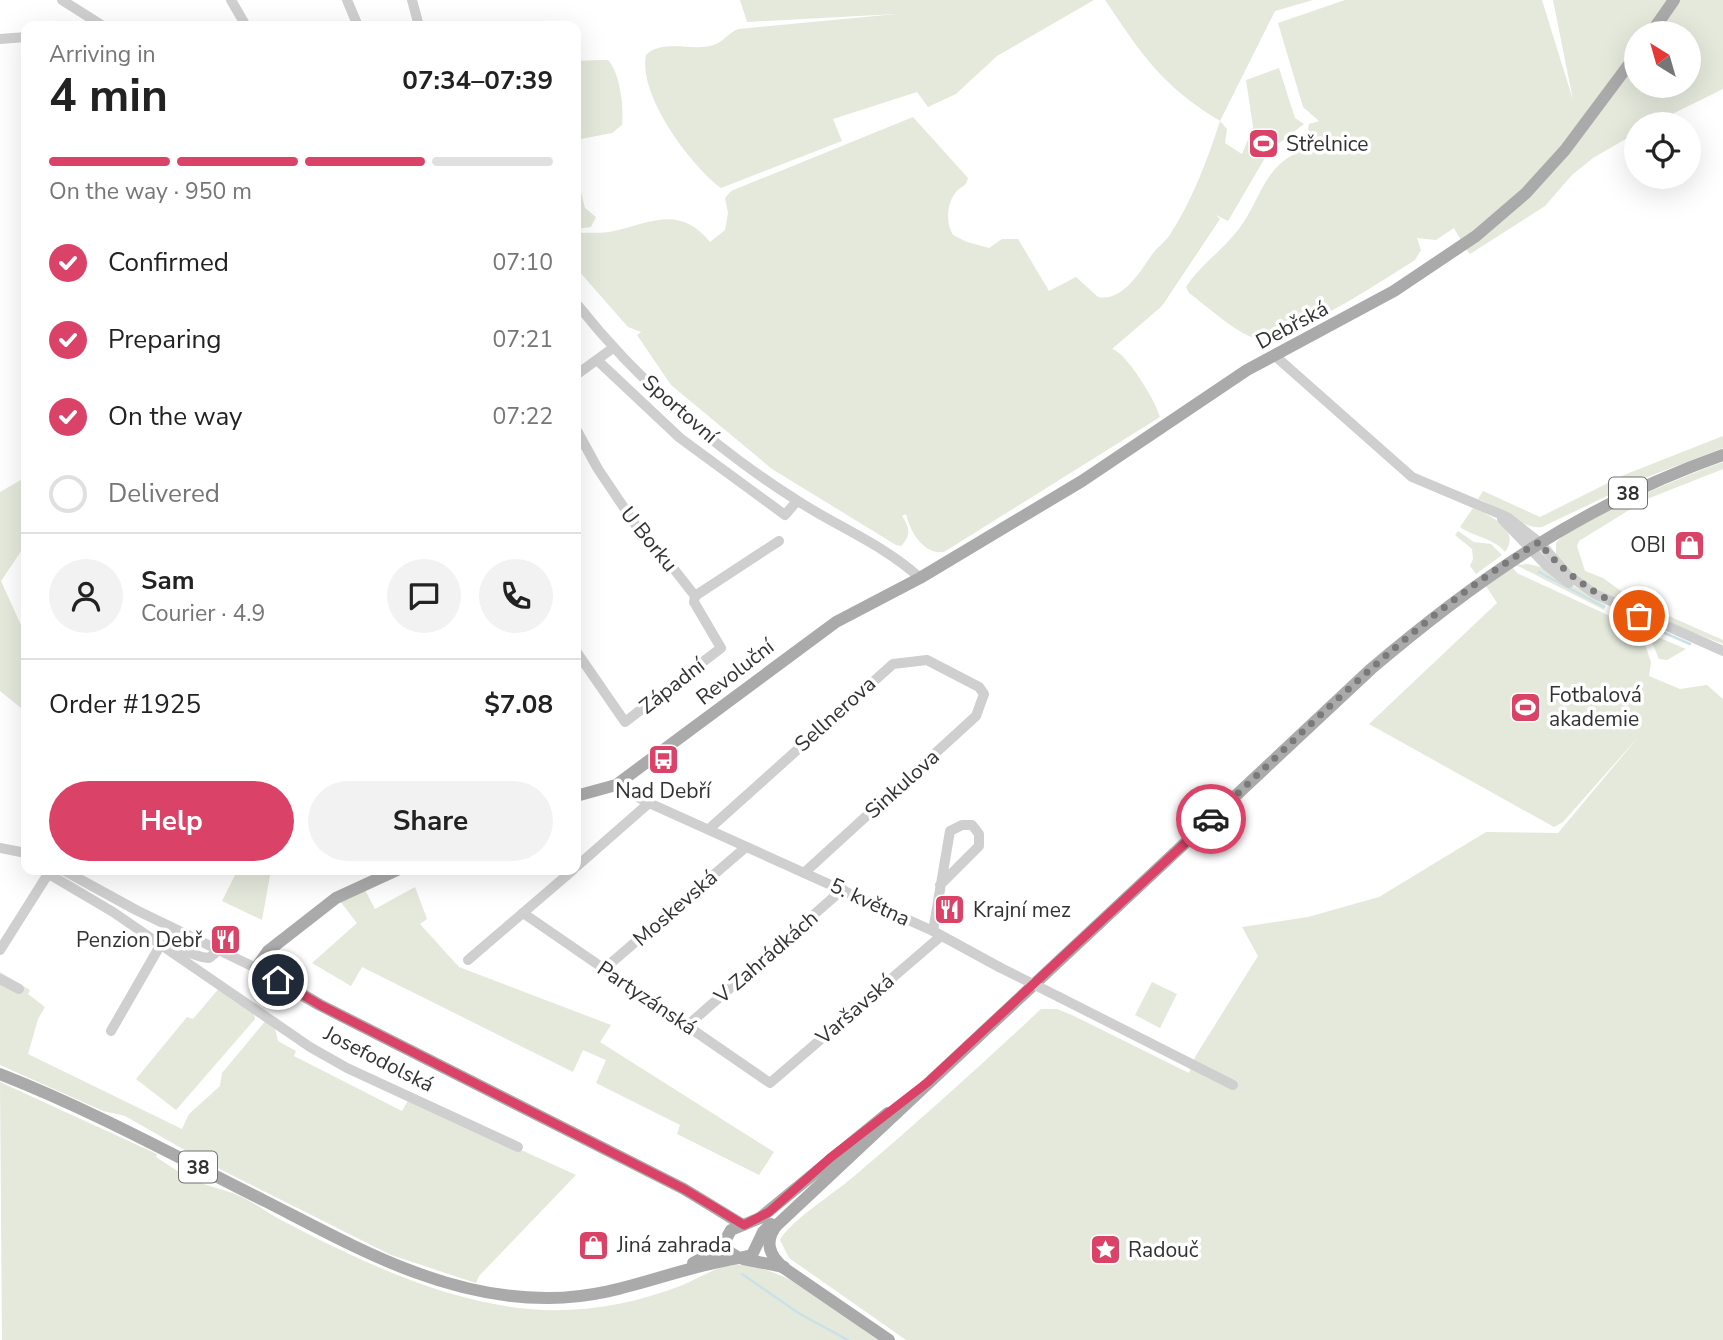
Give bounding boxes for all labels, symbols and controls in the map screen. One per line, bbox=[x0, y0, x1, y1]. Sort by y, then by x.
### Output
north arrow bbox=[1624, 21, 1701, 98]
map controls bbox=[1624, 21, 1701, 189]
text: Arriving in bbox=[49, 39, 156, 70]
text: 07:34–07:39 bbox=[402, 63, 553, 98]
text: 4 min bbox=[49, 64, 168, 127]
button: locate bbox=[1624, 112, 1701, 189]
sports icon: Střelnice bbox=[1246, 127, 1280, 161]
place label: Střelnice bbox=[1286, 130, 1368, 158]
text: On the way · 950 m bbox=[49, 176, 252, 207]
icon: check bbox=[49, 244, 87, 282]
text: Confirmed bbox=[108, 245, 229, 280]
text: 07:10 bbox=[493, 247, 553, 278]
street label: Debřská bbox=[1251, 294, 1333, 356]
icon: check bbox=[49, 321, 87, 359]
text: Preparing bbox=[108, 322, 221, 357]
text: 07:21 bbox=[493, 324, 553, 355]
street label: Sportovní bbox=[636, 368, 724, 450]
icon: check bbox=[49, 398, 87, 436]
text: On the way bbox=[108, 399, 242, 434]
text: 07:22 bbox=[493, 401, 553, 432]
text: Delivered bbox=[108, 476, 220, 511]
road number: 38 bbox=[1609, 478, 1647, 508]
street label: U Borku bbox=[614, 501, 684, 577]
shop icon: OBI bbox=[1672, 528, 1706, 562]
place label: OBI bbox=[1630, 531, 1666, 559]
button: person bbox=[49, 559, 123, 633]
button: chat bbox=[387, 559, 461, 633]
button: phone bbox=[479, 559, 553, 633]
text: Sam bbox=[141, 563, 194, 598]
pin bbox=[1609, 586, 1669, 646]
icon: bag bbox=[1620, 597, 1658, 635]
text: Courier · 4.9 bbox=[141, 598, 265, 629]
street label: Revoluční bbox=[690, 632, 781, 711]
street label: Západní bbox=[634, 651, 711, 720]
street label: Sellnerova bbox=[788, 670, 882, 758]
place label: Fotbalová akademie bbox=[1549, 681, 1642, 733]
text: Order #1925 bbox=[49, 687, 201, 722]
text: $7.08 bbox=[484, 687, 553, 722]
sports icon: Fotbalová akademie bbox=[1509, 690, 1543, 724]
bus stop icon: Nad Debří bbox=[646, 742, 680, 776]
street label: Sinkulova bbox=[859, 743, 945, 825]
place label: Nad Debří bbox=[615, 777, 712, 805]
button: Help bbox=[49, 781, 294, 861]
button: Share bbox=[308, 781, 553, 861]
courier bbox=[1176, 784, 1246, 854]
icon: car bbox=[1192, 800, 1230, 838]
street label: Moskevská bbox=[627, 864, 723, 952]
street label: 5. května bbox=[825, 871, 915, 933]
restaurant icon: Krajní mez bbox=[933, 893, 967, 927]
place label: Krajní mez bbox=[973, 896, 1071, 924]
street label: V Zahrádkách bbox=[707, 904, 824, 1011]
restaurant icon: Penzion Debř bbox=[208, 923, 242, 957]
place label: Penzion Debř bbox=[76, 926, 202, 954]
pin bbox=[248, 950, 308, 1010]
street label: Partyzánská bbox=[592, 954, 702, 1042]
icon: home bbox=[259, 961, 297, 999]
street label: Varšavská bbox=[809, 967, 900, 1051]
street label: Josefodolská bbox=[318, 1019, 439, 1099]
road number: 38 bbox=[179, 1152, 217, 1182]
shop icon: Jiná zahrada bbox=[577, 1228, 611, 1262]
place label: Jiná zahrada bbox=[616, 1231, 732, 1259]
place icon: Radouč bbox=[1088, 1233, 1122, 1267]
place label: Radouč bbox=[1128, 1236, 1199, 1264]

